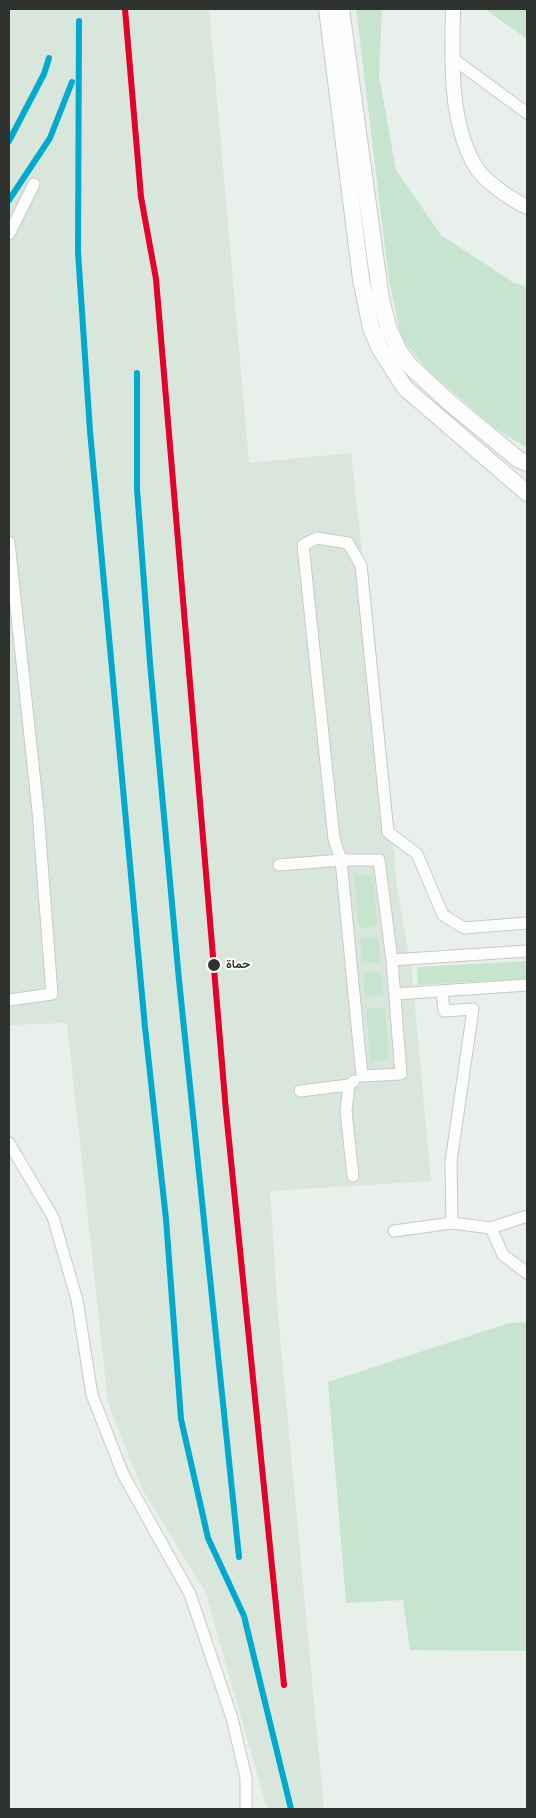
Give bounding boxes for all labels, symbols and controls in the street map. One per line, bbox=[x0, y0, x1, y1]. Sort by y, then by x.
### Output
marker: حماة bbox=[206, 957, 222, 973]
place label: حماة bbox=[226, 958, 250, 972]

